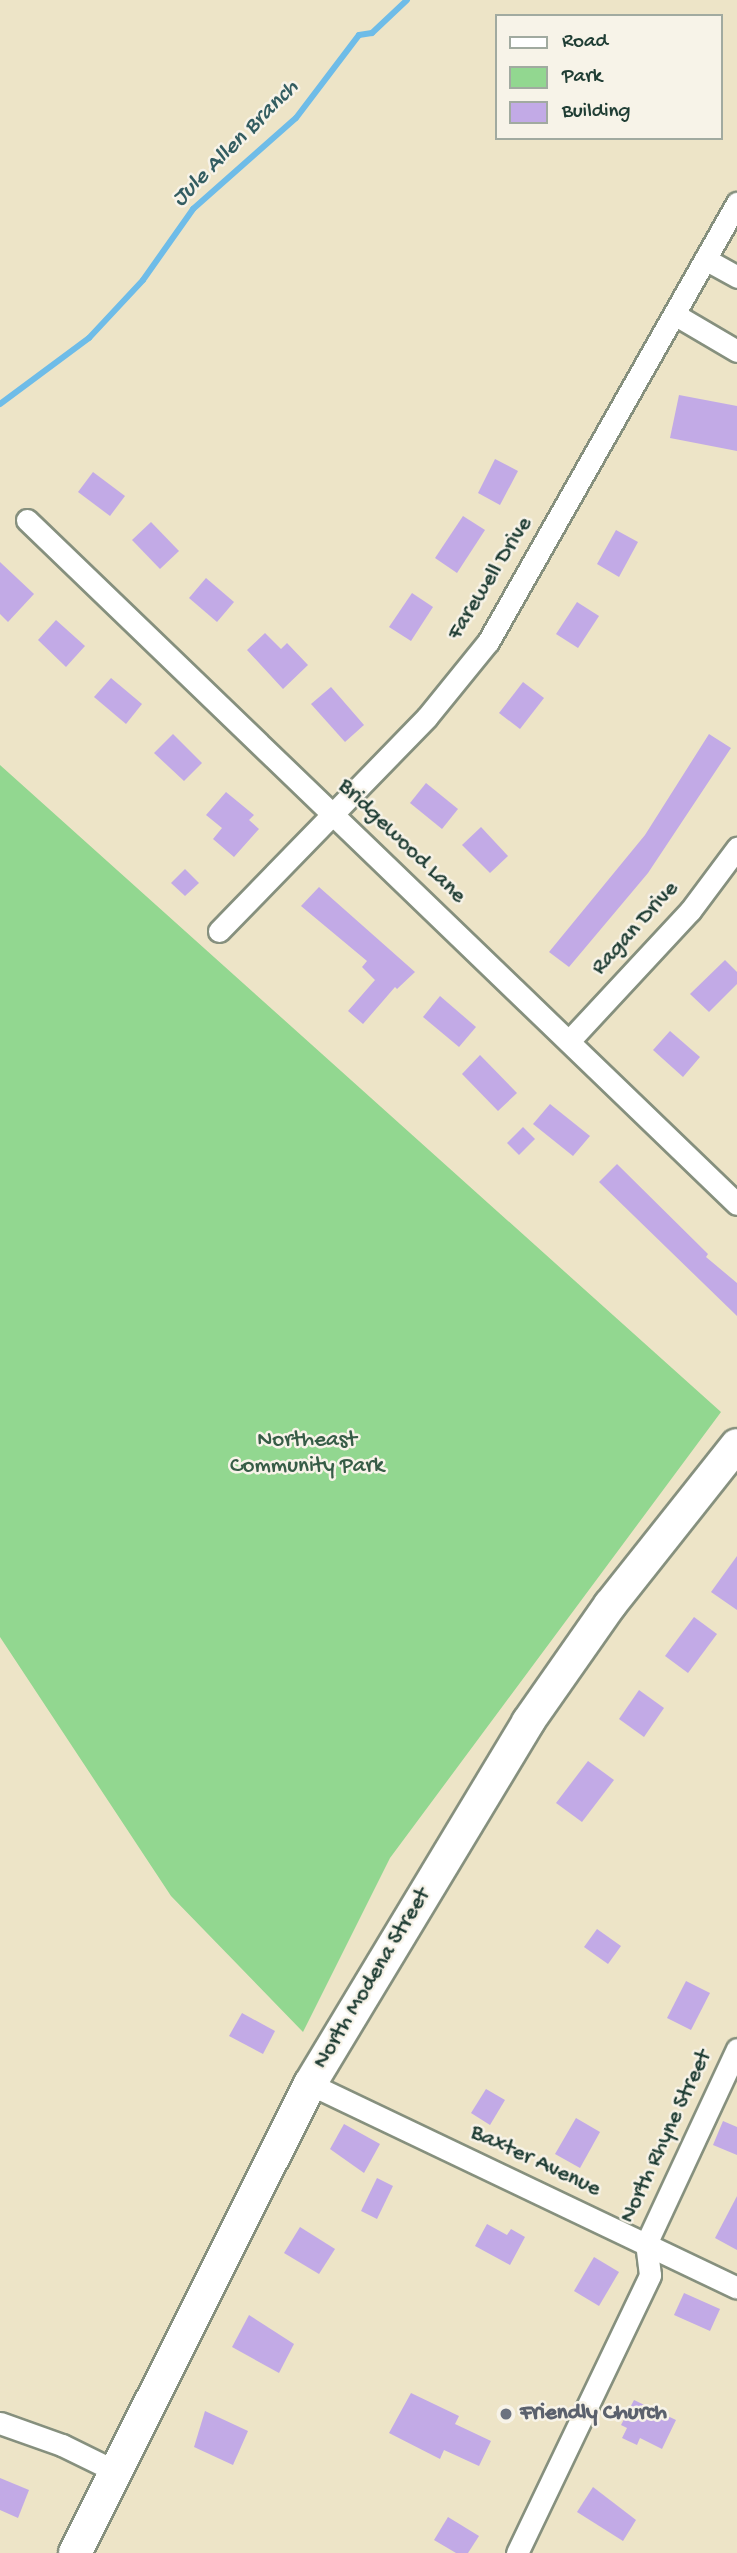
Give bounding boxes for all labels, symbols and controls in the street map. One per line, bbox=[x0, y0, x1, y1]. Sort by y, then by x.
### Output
legend bbox=[496, 14, 723, 140]
text: Road bbox=[562, 30, 608, 55]
text: Park bbox=[562, 65, 602, 90]
water label: Jule Allen Branch bbox=[166, 74, 306, 214]
text: Building bbox=[562, 100, 631, 125]
street label: Farewell Drive bbox=[442, 512, 540, 646]
street label: Bridgewood Lane bbox=[331, 774, 471, 910]
street label: Ragan Drive bbox=[587, 876, 685, 982]
park label: Northeast Community Park bbox=[230, 1427, 384, 1481]
street label: North Modena Street bbox=[308, 1884, 438, 2074]
street label: North Rhyne Street bbox=[615, 2046, 719, 2228]
street label: Baxter Avenue bbox=[465, 2120, 605, 2204]
place label: Friendly Church bbox=[520, 2400, 667, 2428]
marker: Friendly Church bbox=[498, 2406, 514, 2422]

